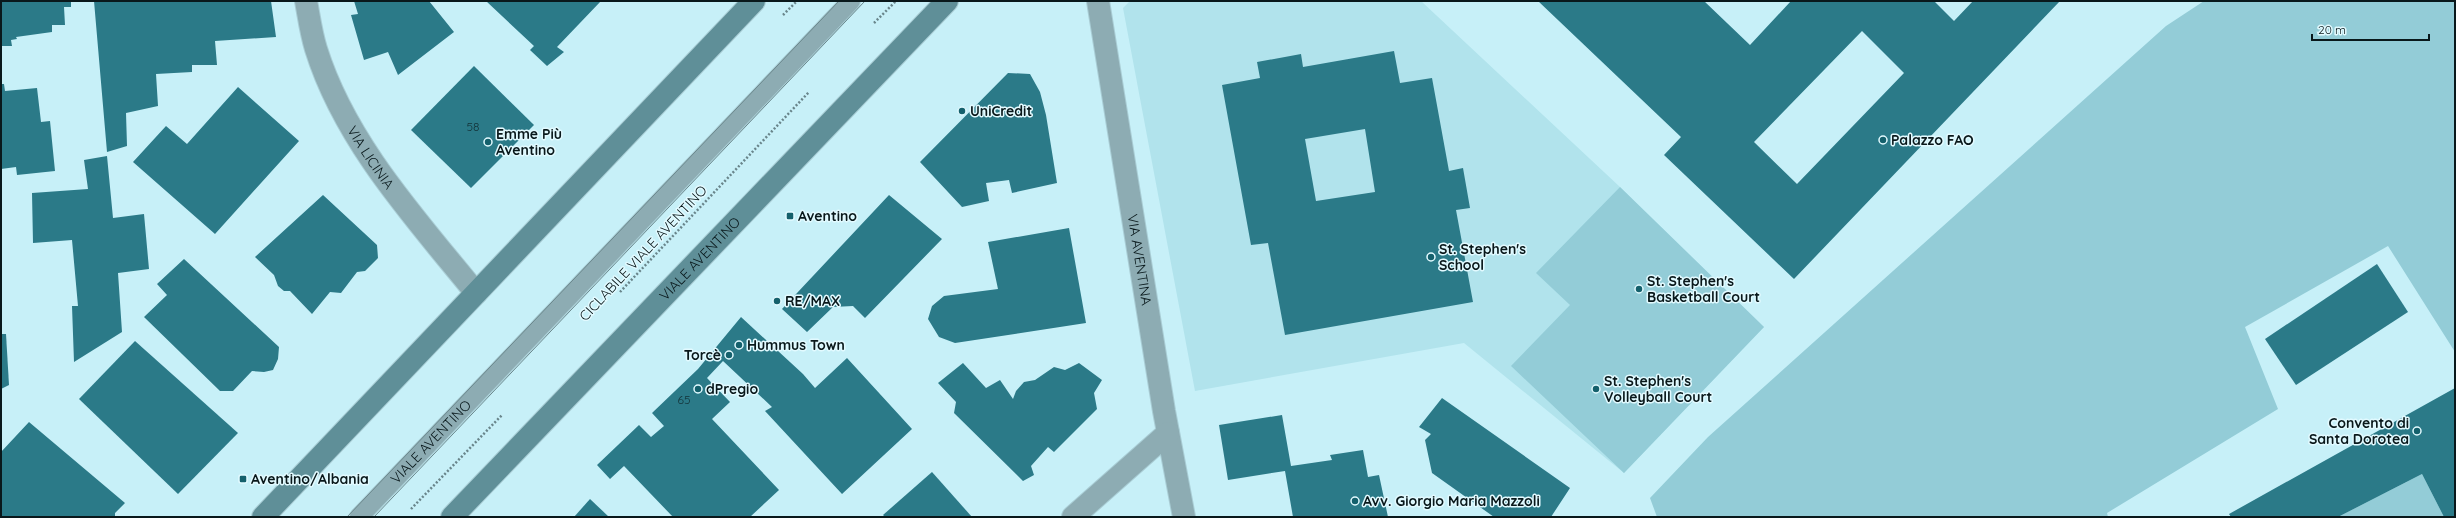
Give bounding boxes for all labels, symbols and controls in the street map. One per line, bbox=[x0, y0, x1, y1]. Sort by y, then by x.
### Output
scale bar bbox=[2312, 16, 2429, 42]
text: 20 m bbox=[2318, 22, 2346, 37]
place label: UniCredit bbox=[970, 102, 1032, 120]
marker: UniCredit bbox=[957, 106, 967, 116]
house number: 58 bbox=[466, 119, 480, 134]
street label: VIA LICINIA bbox=[343, 123, 398, 193]
place label: Emme Più Aventino bbox=[496, 125, 562, 159]
place label: Palazzo FAO bbox=[1891, 131, 1974, 149]
marker: Palazzo FAO bbox=[1878, 135, 1888, 145]
marker: Emme Più Aventino bbox=[483, 137, 493, 147]
street label: CICLABILE VIALE AVENTINO bbox=[576, 182, 710, 324]
place label: Aventino bbox=[798, 207, 857, 225]
marker: Aventino bbox=[785, 211, 795, 221]
street label: VIA AVENTINA bbox=[1123, 213, 1156, 307]
street label: VIALE AVENTINO bbox=[656, 214, 744, 304]
place label: St. Stephen's School bbox=[1439, 240, 1526, 274]
marker: St. Stephen's School bbox=[1426, 252, 1436, 262]
place label: St. Stephen's Basketball Court bbox=[1647, 272, 1760, 306]
marker: St. Stephen's Basketball Court bbox=[1634, 284, 1644, 294]
place label: RE/MAX bbox=[785, 292, 840, 310]
marker: RE/MAX bbox=[772, 296, 782, 306]
place label: Hummus Town bbox=[747, 336, 845, 354]
marker: Hummus Town bbox=[734, 340, 744, 350]
place label: Torcè bbox=[684, 346, 721, 364]
marker: Torcè bbox=[724, 350, 734, 360]
place label: St. Stephen's Volleyball Court bbox=[1604, 372, 1713, 406]
place label: dPregio bbox=[706, 380, 758, 398]
marker: dPregio bbox=[693, 384, 703, 394]
marker: St. Stephen's Volleyball Court bbox=[1591, 384, 1601, 394]
house number: 65 bbox=[678, 392, 691, 407]
street label: VIALE AVENTINO bbox=[387, 396, 475, 487]
place label: Convento di Santa Dorotea bbox=[2309, 414, 2409, 448]
marker: Convento di Santa Dorotea bbox=[2412, 426, 2422, 436]
place label: Aventino/Albania bbox=[251, 470, 369, 488]
marker: Aventino/Albania bbox=[238, 474, 248, 484]
place label: Avv. Giorgio Maria Mazzoli bbox=[1363, 492, 1540, 510]
marker: Avv. Giorgio Maria Mazzoli bbox=[1350, 496, 1360, 506]

